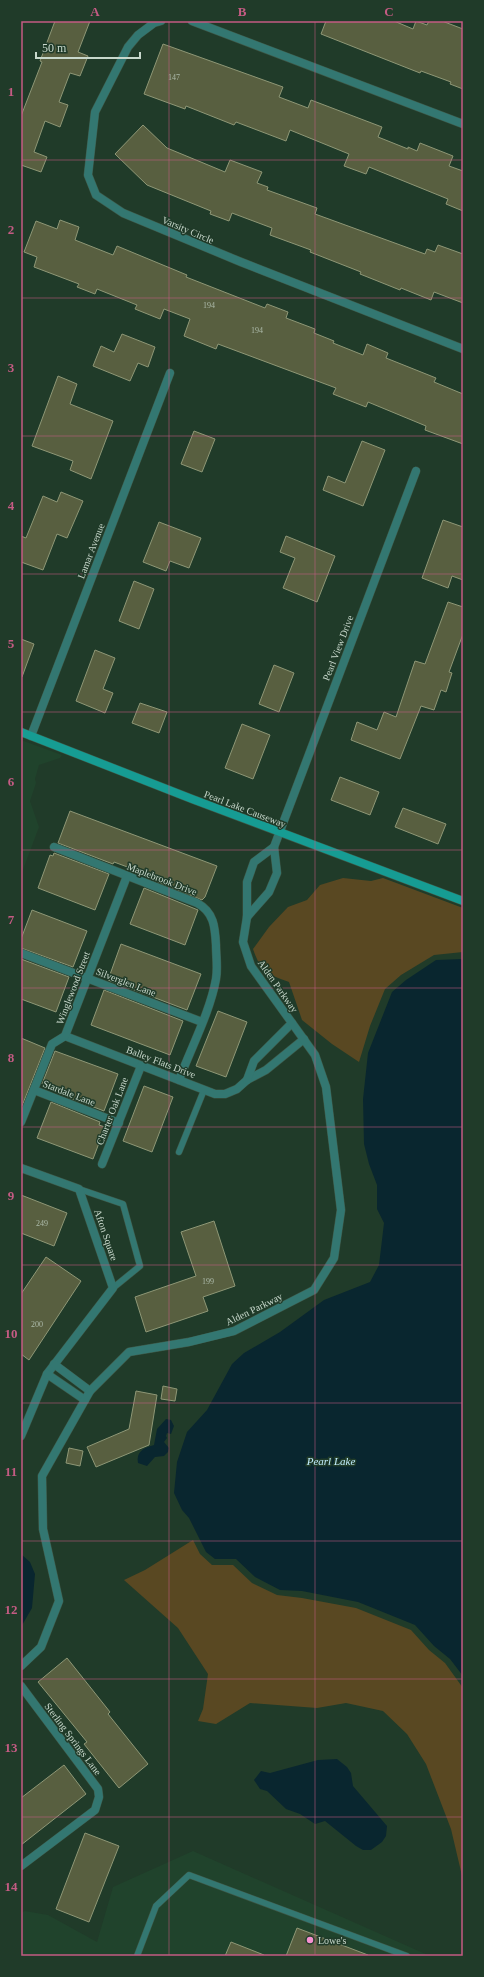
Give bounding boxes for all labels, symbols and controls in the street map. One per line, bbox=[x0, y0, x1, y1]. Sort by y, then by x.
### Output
text: A bbox=[90, 4, 100, 19]
text: B bbox=[238, 4, 247, 19]
text: C bbox=[384, 4, 394, 19]
scale bar bbox=[36, 34, 140, 60]
text: 50 m bbox=[42, 41, 67, 55]
house number: 147 bbox=[168, 73, 180, 82]
text: 1 bbox=[8, 84, 14, 99]
street label: Varsity Circle bbox=[160, 214, 216, 246]
text: 2 bbox=[8, 222, 14, 237]
house number: 194 bbox=[203, 301, 215, 310]
house number: 194 bbox=[251, 326, 263, 335]
text: 3 bbox=[8, 360, 15, 375]
text: 4 bbox=[8, 498, 15, 513]
street label: Lamar Avenue bbox=[75, 521, 107, 580]
street label: Pearl View Drive bbox=[320, 613, 356, 682]
text: 5 bbox=[8, 636, 15, 651]
text: 6 bbox=[8, 774, 15, 789]
street label: Pearl Lake Causeway bbox=[203, 788, 287, 830]
street label: Maplebrook Drive bbox=[125, 861, 199, 898]
text: 7 bbox=[8, 912, 15, 927]
street label: Winglewood Street bbox=[54, 950, 92, 1026]
street label: Alden Parkway bbox=[256, 957, 300, 1015]
street label: Silverglen Lane bbox=[94, 966, 158, 999]
street label: Balley Flats Drive bbox=[125, 1044, 198, 1080]
text: 8 bbox=[8, 1050, 15, 1065]
street label: Charter Oak Lane bbox=[94, 1075, 130, 1146]
street label: Stardale Lane bbox=[41, 1078, 97, 1108]
text: 9 bbox=[8, 1188, 15, 1203]
street label: Afton Square bbox=[92, 1208, 120, 1263]
house number: 249 bbox=[36, 1219, 48, 1228]
house number: 199 bbox=[202, 1277, 214, 1286]
street label: Alden Parkway bbox=[224, 1290, 284, 1328]
house number: 200 bbox=[31, 1320, 43, 1329]
text: 10 bbox=[5, 1326, 18, 1341]
water label: Pearl Lake bbox=[306, 1455, 355, 1467]
text: 11 bbox=[5, 1464, 17, 1479]
text: 12 bbox=[5, 1602, 18, 1617]
street label: Sterling Springs Lane bbox=[42, 1701, 104, 1778]
text: 13 bbox=[5, 1740, 18, 1755]
text: 14 bbox=[5, 1879, 18, 1894]
marker: Lowe's bbox=[305, 1935, 315, 1945]
place label: Lowe's bbox=[318, 1935, 347, 1946]

